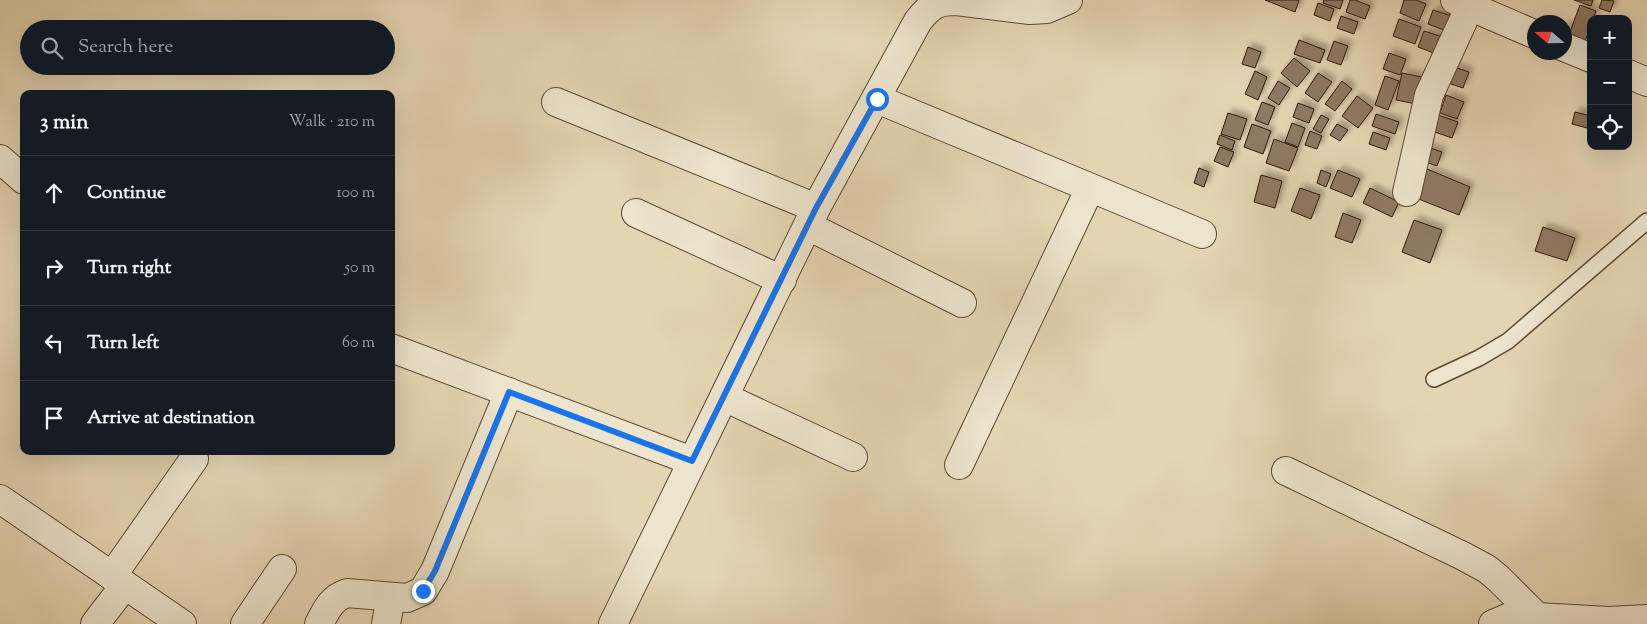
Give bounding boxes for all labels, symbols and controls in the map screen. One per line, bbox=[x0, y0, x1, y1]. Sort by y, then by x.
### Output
north arrow bbox=[1527, 15, 1572, 60]
map controls bbox=[1587, 15, 1632, 150]
button: + bbox=[1587, 15, 1632, 60]
search box bbox=[20, 20, 395, 75]
icon: search bbox=[38, 34, 66, 62]
text: Search here bbox=[78, 34, 173, 61]
button: − bbox=[1587, 60, 1632, 105]
route start bbox=[866, 88, 889, 111]
button: locate bbox=[1587, 105, 1632, 150]
text: 3 min bbox=[40, 108, 89, 138]
text: Walk · 210 m bbox=[289, 111, 375, 134]
icon: ahead bbox=[40, 179, 68, 207]
text: Continue bbox=[87, 180, 166, 207]
text: 100 m bbox=[336, 182, 375, 205]
icon: right bbox=[40, 254, 68, 282]
text: Turn right bbox=[87, 255, 171, 282]
text: 50 m bbox=[344, 257, 375, 280]
icon: left bbox=[40, 329, 68, 357]
text: Turn left bbox=[87, 330, 159, 357]
text: 60 m bbox=[342, 332, 375, 355]
icon: arrive bbox=[40, 404, 68, 432]
text: Arrive at destination bbox=[87, 405, 255, 432]
route end bbox=[412, 580, 435, 603]

